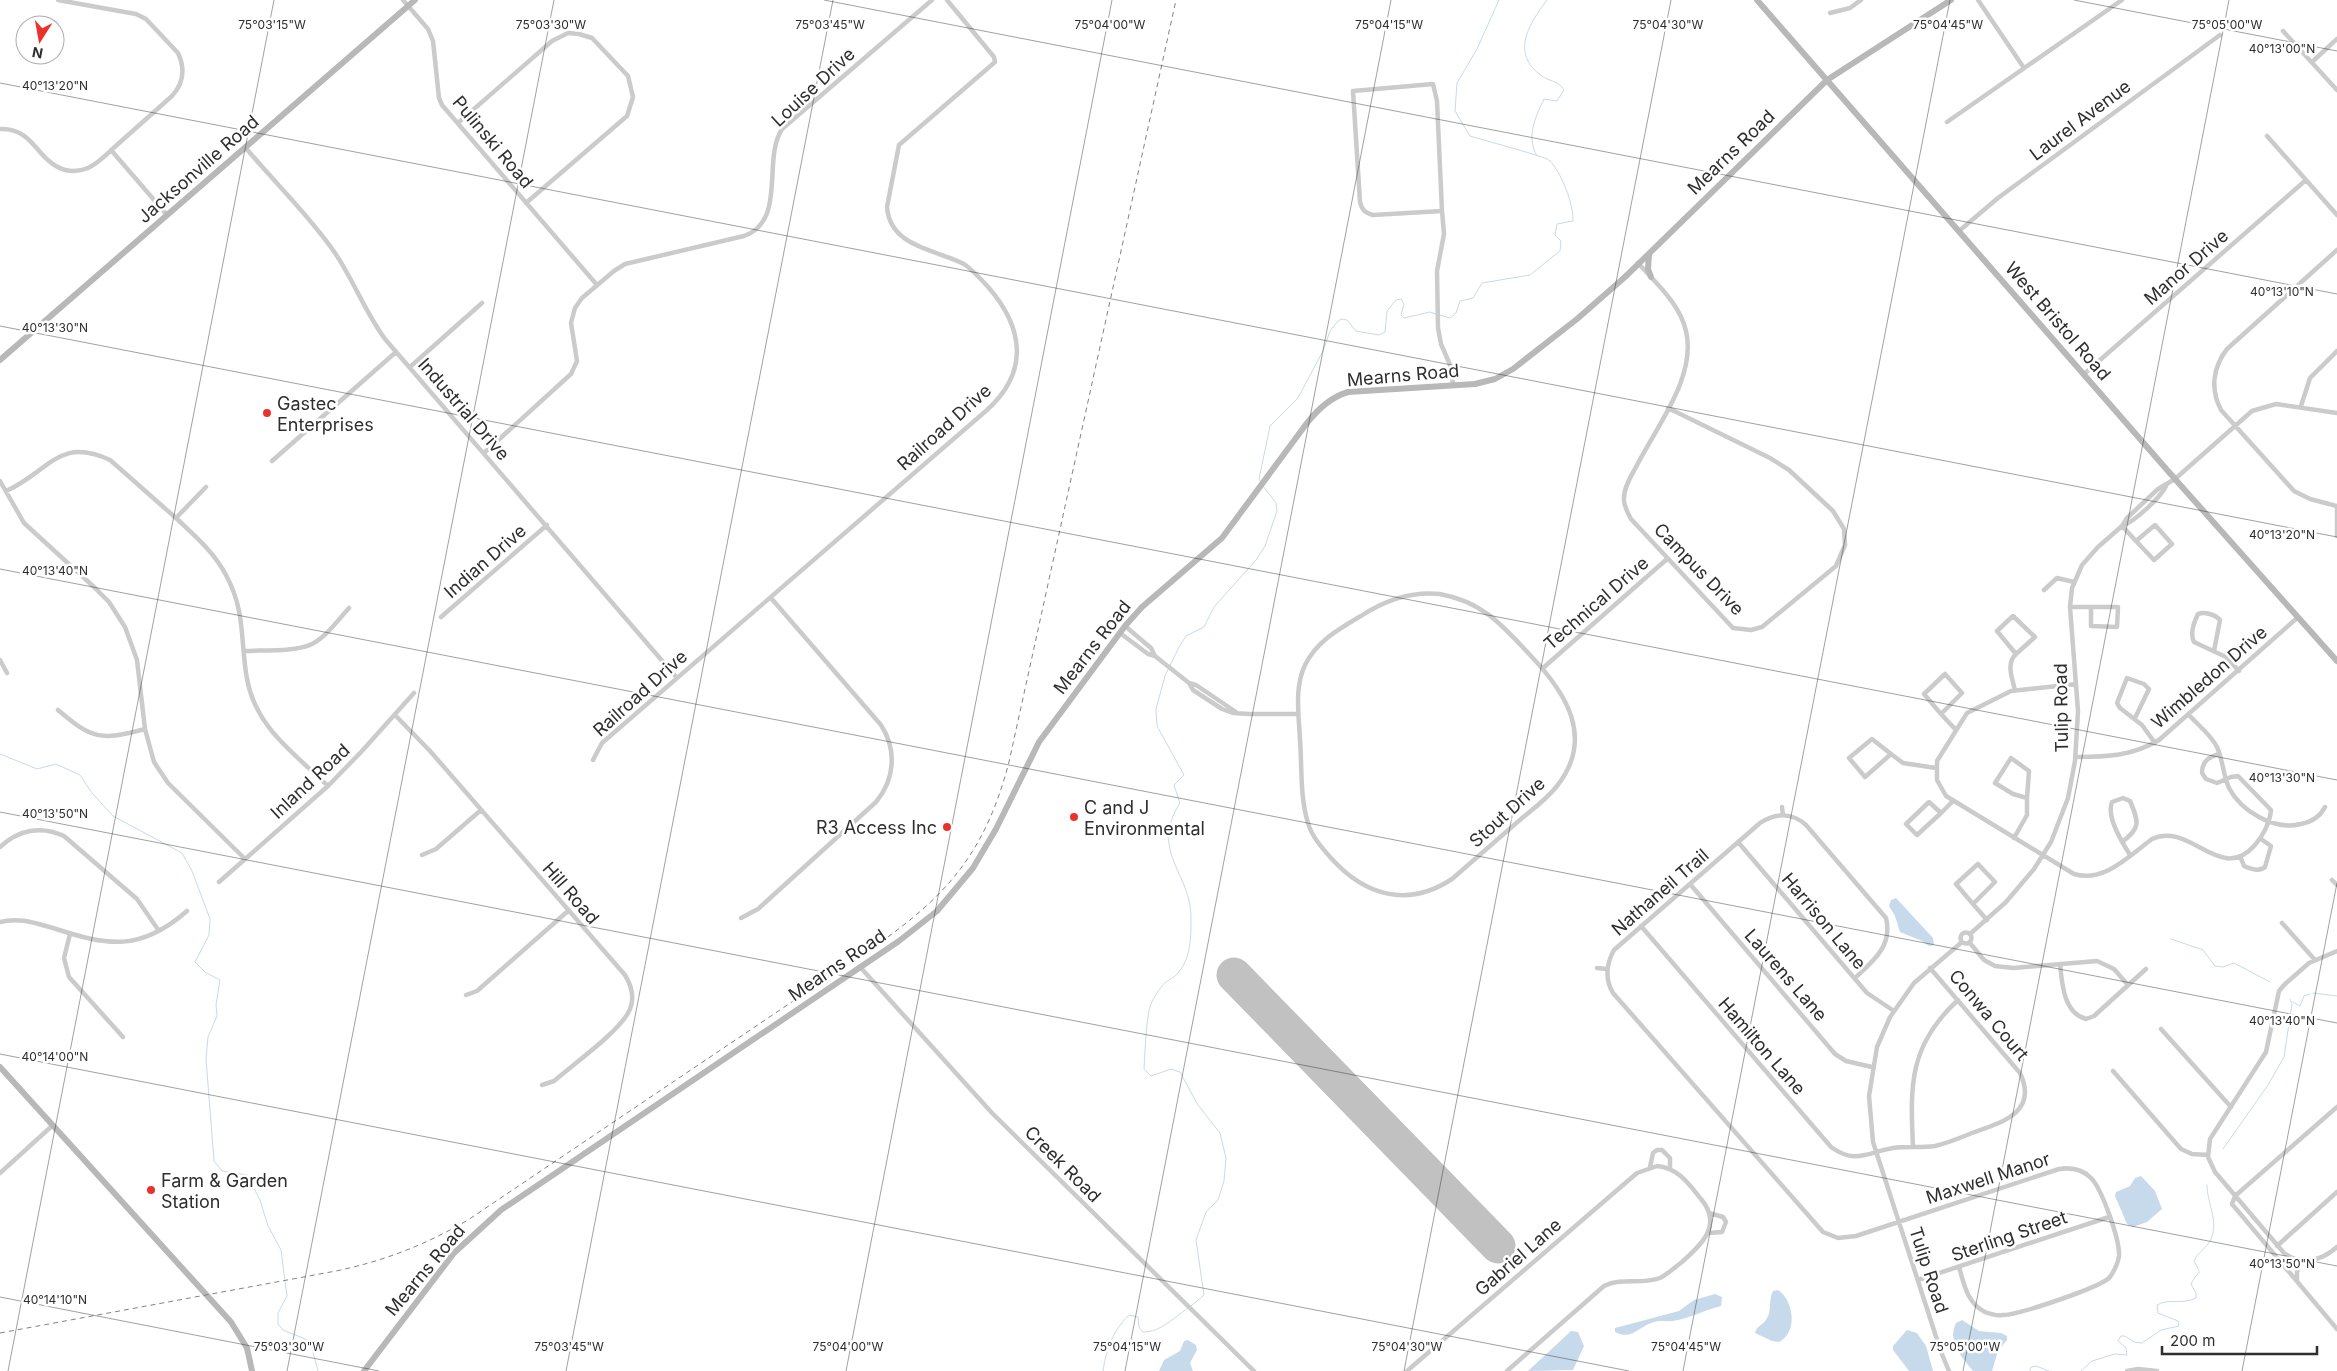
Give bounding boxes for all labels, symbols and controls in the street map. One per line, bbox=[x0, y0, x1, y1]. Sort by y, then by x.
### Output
north arrow bbox=[15, 15, 65, 65]
text: 75°03'15"W bbox=[238, 17, 306, 32]
text: 75°03'30"W bbox=[516, 17, 586, 32]
text: 75°03'45"W bbox=[795, 17, 865, 32]
text: 75°04'00"W bbox=[1075, 17, 1146, 32]
text: 75°04'15"W bbox=[1355, 17, 1423, 32]
text: 75°04'30"W bbox=[1633, 17, 1704, 32]
text: 75°04'45"W bbox=[1913, 17, 1983, 32]
text: 75°05'00"W bbox=[2192, 17, 2262, 32]
text: 40°13'00"N bbox=[2249, 41, 2315, 56]
street label: Louise Drive bbox=[767, 43, 859, 131]
text: N bbox=[31, 44, 44, 63]
street label: Laurel Avenue bbox=[2026, 75, 2134, 165]
text: 40°13'20"N bbox=[22, 78, 88, 93]
street label: Pulinski Road bbox=[448, 92, 538, 192]
street label: Mearns Road bbox=[1683, 105, 1779, 199]
street label: Jacksonville Road bbox=[133, 111, 263, 227]
street label: Manor Drive bbox=[2140, 225, 2232, 309]
street label: West Bristol Road bbox=[2001, 258, 2115, 384]
text: 40°13'10"N bbox=[2250, 284, 2314, 299]
text: 40°13'30"N bbox=[22, 320, 88, 335]
street label: Industrial Drive bbox=[414, 354, 514, 464]
street label: Mearns Road bbox=[1346, 360, 1460, 390]
street label: Railroad Drive bbox=[893, 380, 995, 474]
place label: Gastec Enterprises bbox=[277, 393, 374, 435]
marker: Gastec Enterprises bbox=[261, 407, 273, 419]
street label: Campus Drive bbox=[1650, 519, 1748, 619]
street label: Indian Drive bbox=[440, 520, 530, 602]
text: 40°13'20"N bbox=[2249, 527, 2315, 542]
street label: Technical Drive bbox=[1540, 552, 1652, 654]
text: 40°13'40"N bbox=[22, 563, 88, 578]
street label: Mearns Road bbox=[1049, 596, 1135, 698]
street label: Wimbledon Drive bbox=[2147, 621, 2271, 733]
street label: Railroad Drive bbox=[589, 646, 691, 740]
street label: Tulip Road bbox=[2050, 663, 2072, 753]
street label: Inland Road bbox=[266, 739, 354, 823]
text: 40°13'30"N bbox=[2249, 770, 2315, 785]
street label: Stout Drive bbox=[1465, 773, 1549, 851]
place label: C and J Environmental bbox=[1084, 797, 1205, 839]
text: 40°13'50"N bbox=[22, 806, 88, 821]
marker: C and J Environmental bbox=[1068, 811, 1080, 823]
place label: R3 Access Inc bbox=[816, 817, 937, 838]
marker: R3 Access Inc bbox=[941, 821, 953, 833]
street label: Nathaneil Trail bbox=[1607, 844, 1713, 940]
street label: Hill Road bbox=[538, 858, 604, 928]
street label: Harrison Lane bbox=[1778, 869, 1870, 973]
street label: Mearns Road bbox=[784, 925, 890, 1005]
street label: Laurens Lane bbox=[1741, 925, 1831, 1025]
street label: Conwa Court bbox=[1945, 965, 2033, 1065]
street label: Hamilton Lane bbox=[1714, 993, 1810, 1099]
text: 40°13'40"N bbox=[2249, 1013, 2315, 1028]
text: 40°14'00"N bbox=[22, 1049, 88, 1064]
street label: Creek Road bbox=[1021, 1122, 1105, 1206]
street label: Maxwell Manor bbox=[1923, 1148, 2053, 1208]
place label: Farm & Garden Station bbox=[161, 1170, 288, 1212]
marker: Farm & Garden Station bbox=[145, 1184, 157, 1196]
street label: Sterling Street bbox=[1948, 1206, 2070, 1266]
street label: Gabriel Lane bbox=[1471, 1214, 1565, 1300]
street label: Mearns Road bbox=[381, 1220, 469, 1320]
street label: Tulip Road bbox=[1905, 1224, 1953, 1316]
text: 40°13'50"N bbox=[2249, 1256, 2315, 1271]
text: 40°14'10"N bbox=[23, 1292, 87, 1307]
scale bar bbox=[2162, 1324, 2317, 1356]
text: 200 m bbox=[2170, 1331, 2215, 1350]
text: 75°03'30"W bbox=[254, 1339, 324, 1354]
text: 75°03'45"W bbox=[534, 1339, 604, 1354]
text: 75°04'00"W bbox=[813, 1339, 884, 1354]
text: 75°04'15"W bbox=[1093, 1339, 1161, 1354]
text: 75°04'30"W bbox=[1372, 1339, 1443, 1354]
text: 75°04'45"W bbox=[1651, 1339, 1721, 1354]
text: 75°05'00"W bbox=[1930, 1339, 2000, 1354]

